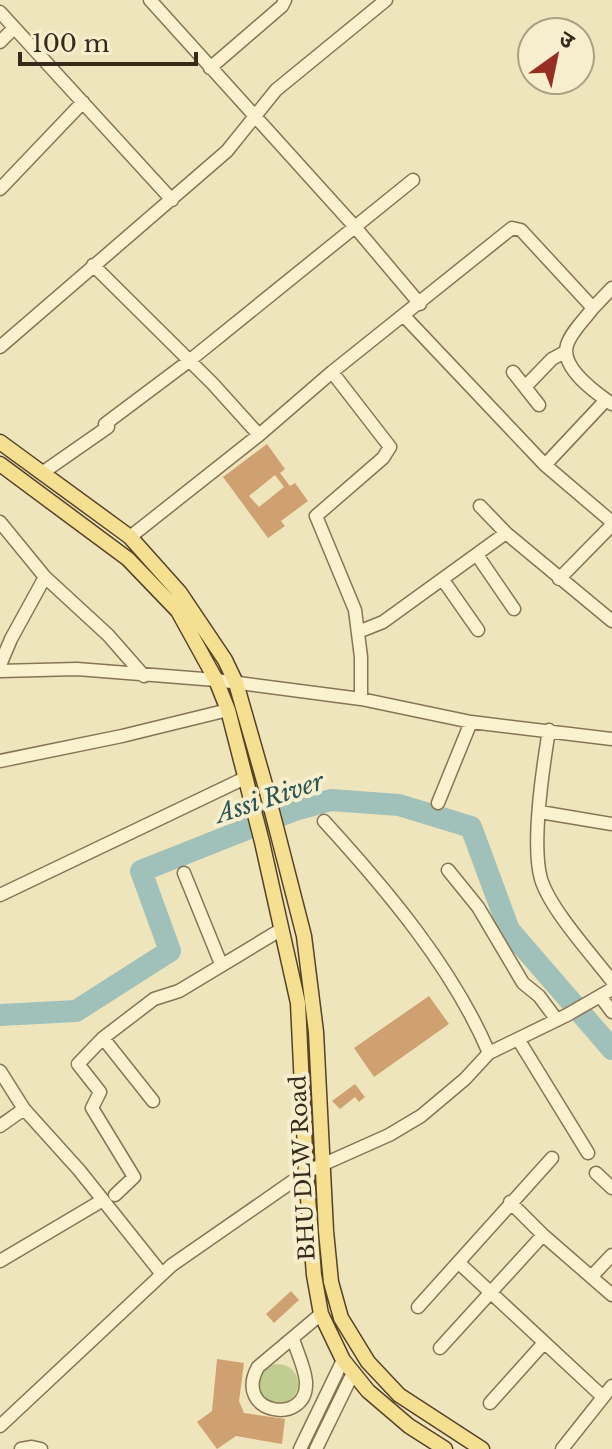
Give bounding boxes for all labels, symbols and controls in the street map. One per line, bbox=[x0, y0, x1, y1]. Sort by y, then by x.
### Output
scale bar bbox=[20, 16, 196, 66]
north arrow bbox=[516, 16, 596, 96]
text: उ bbox=[554, 25, 580, 55]
text: 100 m bbox=[32, 29, 110, 58]
water label: Assi River bbox=[209, 766, 328, 830]
street label: BHU DLW Road bbox=[284, 1075, 321, 1261]

